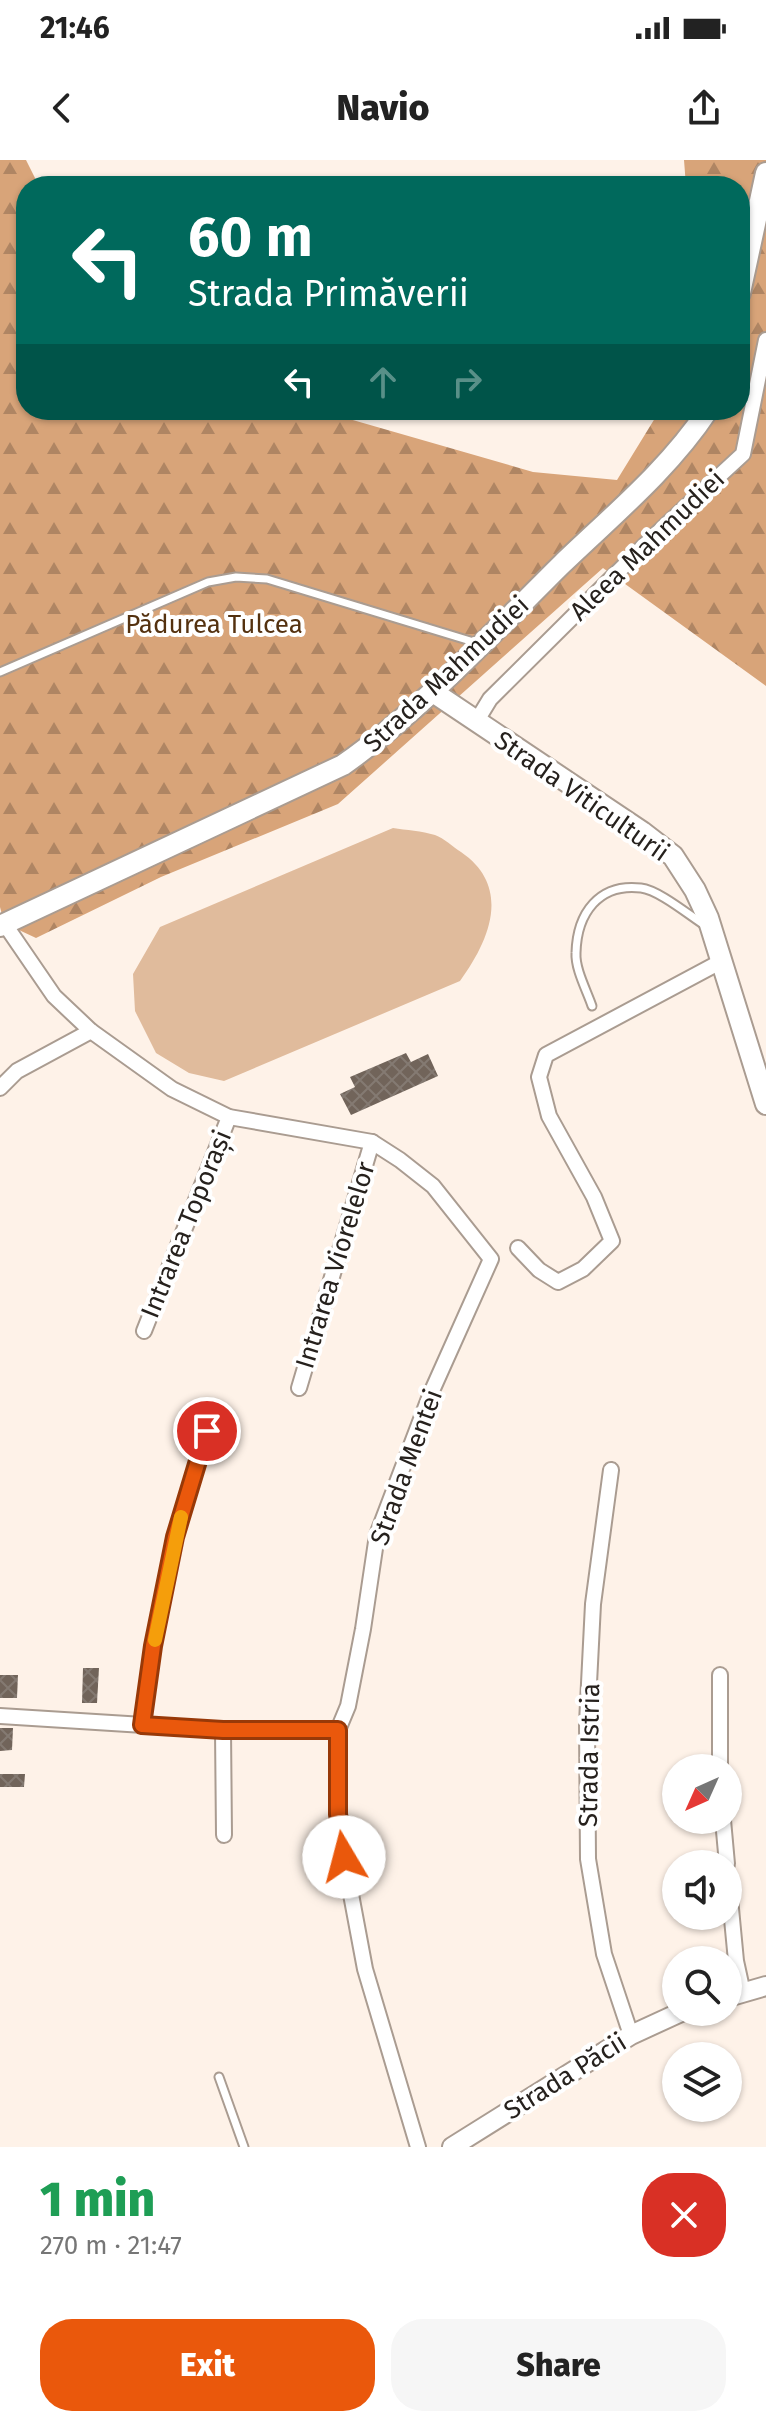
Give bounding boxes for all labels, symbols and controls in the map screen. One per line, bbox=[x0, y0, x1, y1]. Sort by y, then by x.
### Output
text: 21:46 bbox=[40, 10, 110, 46]
icon: back bbox=[40, 86, 84, 130]
text: Navio bbox=[337, 86, 429, 130]
icon: share bbox=[682, 86, 726, 130]
text: 60 m bbox=[188, 204, 313, 271]
icon: left bbox=[56, 208, 160, 312]
text: Strada Primăverii bbox=[188, 272, 469, 316]
icon: left bbox=[277, 360, 321, 404]
icon: ahead bbox=[361, 360, 405, 404]
icon: right bbox=[445, 360, 489, 404]
street label: Aleea Mahmudiei bbox=[564, 464, 731, 627]
street label: Strada Mahmudiei bbox=[357, 590, 535, 759]
park label: Pădurea Tulcea bbox=[125, 609, 303, 640]
street label: Strada Viticulturii bbox=[488, 725, 675, 868]
street label: Intrarea Toporași bbox=[135, 1126, 239, 1323]
street label: Intrarea Viorelelor bbox=[289, 1158, 382, 1372]
street label: Strada Mentei bbox=[364, 1385, 449, 1549]
pin bbox=[173, 1397, 241, 1465]
icon: arrive bbox=[185, 1409, 229, 1453]
street label: Strada Istria bbox=[573, 1683, 606, 1827]
north arrow bbox=[662, 1754, 742, 1834]
map controls bbox=[662, 1754, 742, 2122]
position arrow bbox=[302, 1815, 386, 1899]
button: sound bbox=[662, 1850, 742, 1930]
button: search bbox=[662, 1946, 742, 2026]
street label: Strada Păcii bbox=[498, 2027, 632, 2126]
button: layers bbox=[662, 2042, 742, 2122]
text: 1 min bbox=[40, 2171, 155, 2229]
button: close bbox=[642, 2173, 726, 2257]
text: 270 m · 21:47 bbox=[40, 2230, 182, 2261]
button: Exit bbox=[40, 2319, 375, 2411]
button: Share bbox=[391, 2319, 726, 2411]

